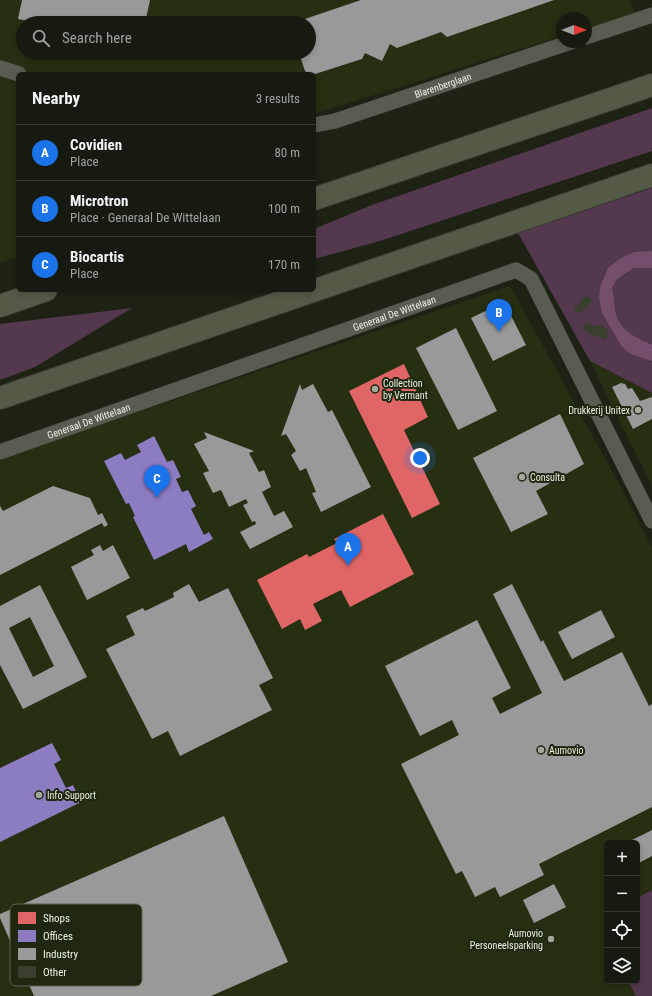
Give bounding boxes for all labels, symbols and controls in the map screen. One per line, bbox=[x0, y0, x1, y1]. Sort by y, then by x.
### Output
north arrow bbox=[556, 12, 592, 48]
search box bbox=[16, 16, 316, 60]
icon: search bbox=[30, 27, 52, 49]
text: Search here bbox=[62, 29, 132, 47]
street label: Blarenberglaan bbox=[413, 71, 473, 100]
text: Nearby bbox=[32, 88, 80, 108]
text: 3 results bbox=[256, 91, 300, 106]
text: Covidien bbox=[70, 136, 122, 154]
text: A bbox=[41, 145, 49, 160]
text: 80 m bbox=[274, 145, 300, 160]
text: Place bbox=[70, 154, 99, 169]
text: Microtron bbox=[70, 192, 128, 210]
text: B bbox=[41, 201, 49, 216]
text: 100 m bbox=[268, 201, 300, 216]
text: Place · Generaal De Wittelaan bbox=[70, 210, 221, 225]
text: Biocartis bbox=[70, 248, 124, 266]
text: C bbox=[41, 257, 49, 272]
text: 170 m bbox=[268, 257, 300, 272]
text: Place bbox=[70, 266, 99, 281]
street label: Generaal De Wittelaan bbox=[351, 294, 437, 333]
pin: B bbox=[486, 299, 512, 332]
place label: Collection by Vermant bbox=[383, 378, 428, 401]
marker: Collection by Vermant bbox=[370, 384, 380, 394]
street label: Generaal De Wittelaan bbox=[46, 401, 132, 441]
place label: Drukkerij Unitex bbox=[568, 405, 631, 416]
marker: Drukkerij Unitex bbox=[633, 405, 643, 415]
your location bbox=[410, 448, 430, 468]
pin: C bbox=[144, 465, 170, 498]
marker: Consulta bbox=[517, 472, 527, 482]
place label: Consulta bbox=[530, 472, 565, 483]
pin: A bbox=[335, 533, 361, 566]
marker: Aumovio bbox=[536, 745, 546, 755]
place label: Aumovio bbox=[549, 745, 584, 756]
marker: Info Support bbox=[34, 790, 44, 800]
place label: Info Support bbox=[47, 790, 96, 801]
map controls bbox=[604, 840, 640, 984]
button: + bbox=[604, 840, 640, 876]
button: − bbox=[604, 876, 640, 912]
legend bbox=[10, 904, 142, 986]
text: Shops bbox=[43, 912, 70, 925]
button: locate bbox=[604, 912, 640, 948]
place label: Aumovio Personeelsparking bbox=[470, 928, 543, 951]
text: Offices bbox=[43, 930, 73, 943]
marker: Aumovio Personeelsparking bbox=[546, 934, 556, 944]
text: Industry bbox=[43, 948, 79, 961]
button: layers bbox=[604, 948, 640, 984]
text: Other bbox=[43, 966, 67, 979]

